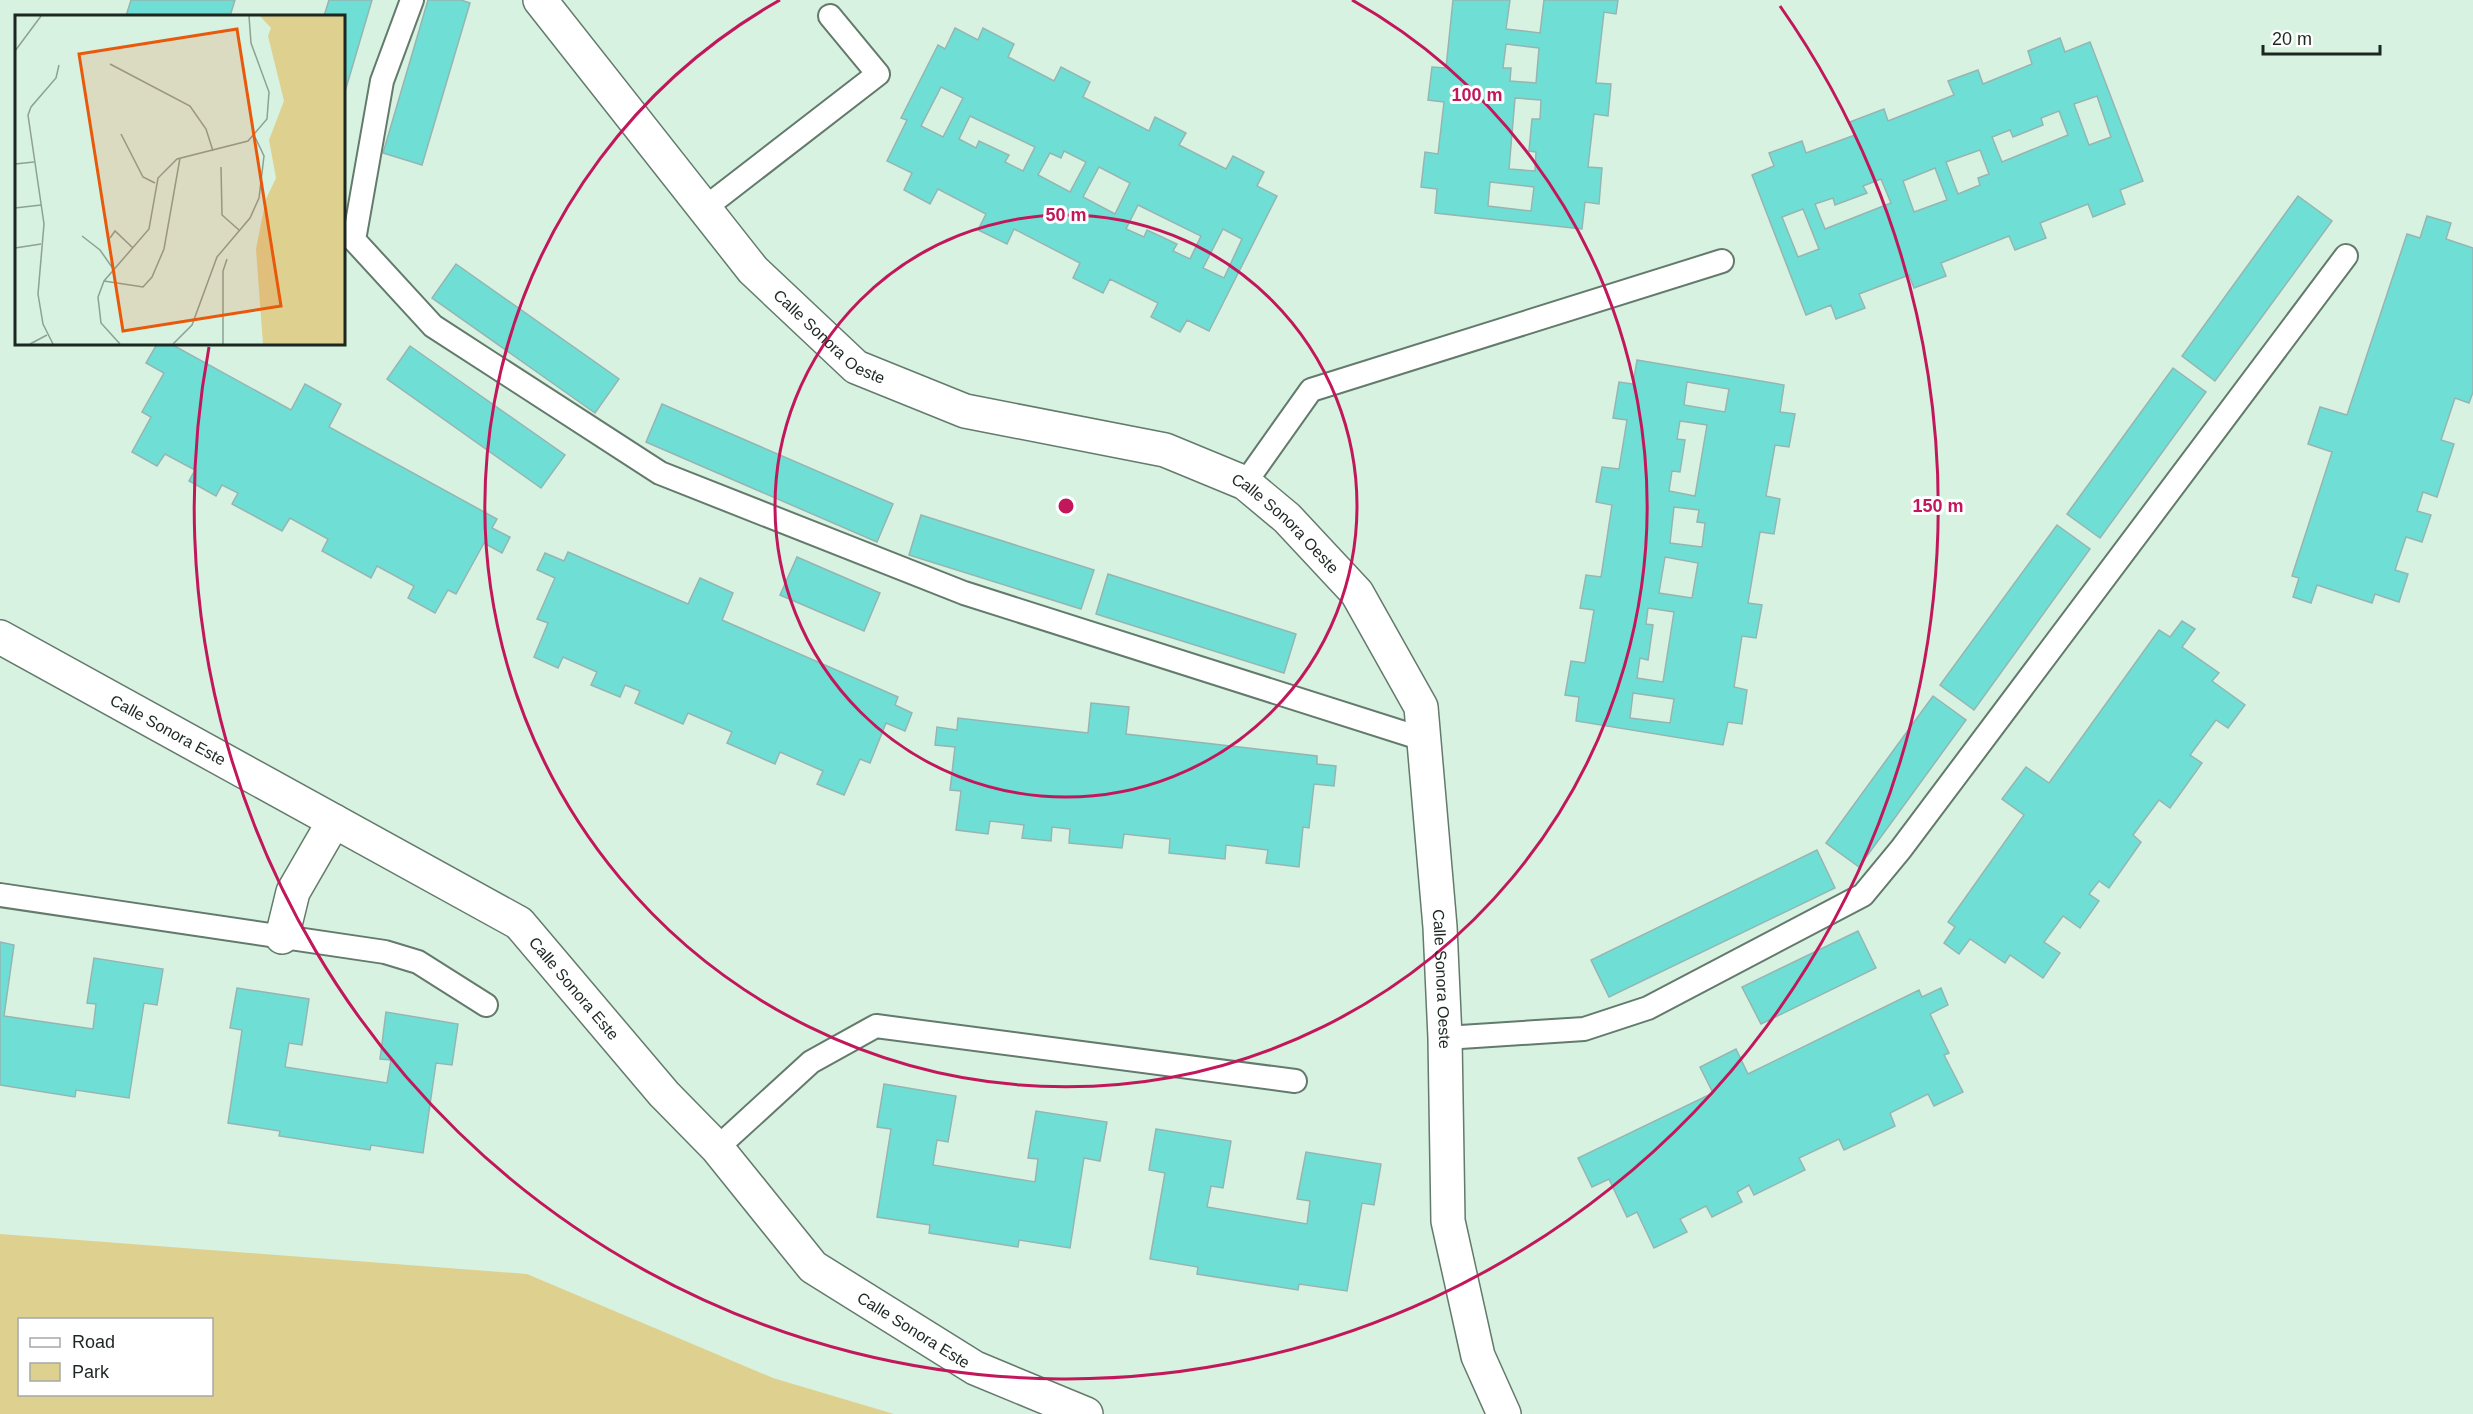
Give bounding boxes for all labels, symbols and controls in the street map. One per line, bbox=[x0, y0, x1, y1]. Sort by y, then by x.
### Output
inset map bbox=[15, 15, 345, 345]
scale bar bbox=[2263, 18, 2380, 56]
text: 20 m bbox=[2272, 29, 2312, 49]
text: 100 m bbox=[1451, 85, 1503, 105]
text: 50 m bbox=[1045, 205, 1087, 225]
street label: Calle Sonora Oeste bbox=[771, 286, 888, 386]
street label: Calle Sonora Oeste bbox=[1230, 470, 1342, 576]
centre of rings bbox=[1056, 496, 1076, 516]
text: 150 m bbox=[1912, 496, 1964, 516]
street label: Calle Sonora Este bbox=[108, 691, 229, 768]
street label: Calle Sonora Oeste bbox=[1430, 908, 1454, 1049]
street label: Calle Sonora Este bbox=[526, 933, 623, 1043]
street label: Calle Sonora Este bbox=[854, 1288, 973, 1371]
legend bbox=[18, 1318, 213, 1396]
text: Road bbox=[72, 1332, 115, 1352]
text: Park bbox=[72, 1362, 110, 1382]

